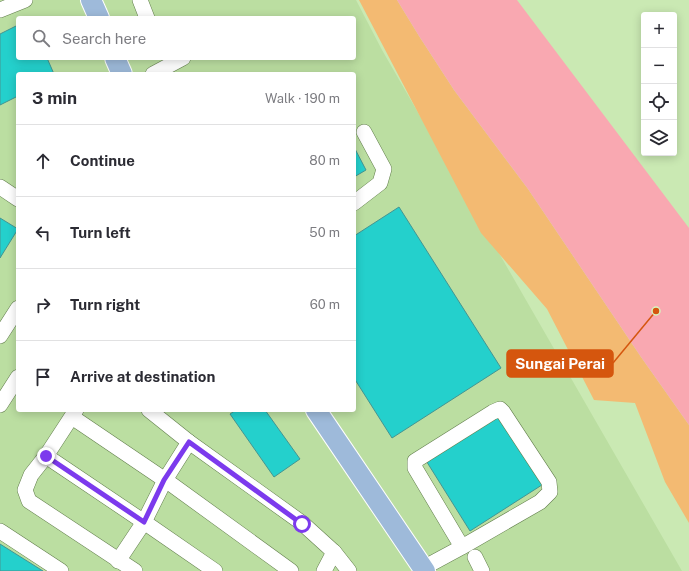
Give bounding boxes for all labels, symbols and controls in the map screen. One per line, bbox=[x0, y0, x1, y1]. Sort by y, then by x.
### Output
map controls bbox=[641, 12, 677, 156]
button: + bbox=[641, 12, 677, 48]
search box bbox=[16, 16, 356, 60]
icon: search bbox=[30, 27, 52, 49]
text: Search here bbox=[62, 30, 146, 47]
button: − bbox=[641, 48, 677, 84]
button: locate bbox=[641, 84, 677, 120]
text: 3 min bbox=[32, 88, 77, 108]
text: Walk · 190 m bbox=[265, 91, 340, 106]
button: layers bbox=[641, 120, 677, 156]
icon: ahead bbox=[32, 150, 54, 172]
text: Continue bbox=[70, 152, 135, 169]
text: 80 m bbox=[309, 153, 340, 168]
icon: left bbox=[32, 222, 54, 244]
text: Turn left bbox=[70, 224, 131, 241]
text: 50 m bbox=[309, 225, 340, 240]
icon: right bbox=[32, 294, 54, 316]
text: Turn right bbox=[70, 296, 140, 313]
text: 60 m bbox=[310, 297, 340, 312]
callout: Sungai Perai bbox=[507, 350, 613, 377]
text: Sungai Perai bbox=[515, 355, 605, 372]
icon: arrive bbox=[32, 366, 54, 388]
text: Arrive at destination bbox=[70, 368, 215, 385]
route end bbox=[37, 447, 55, 465]
route start bbox=[293, 515, 311, 533]

